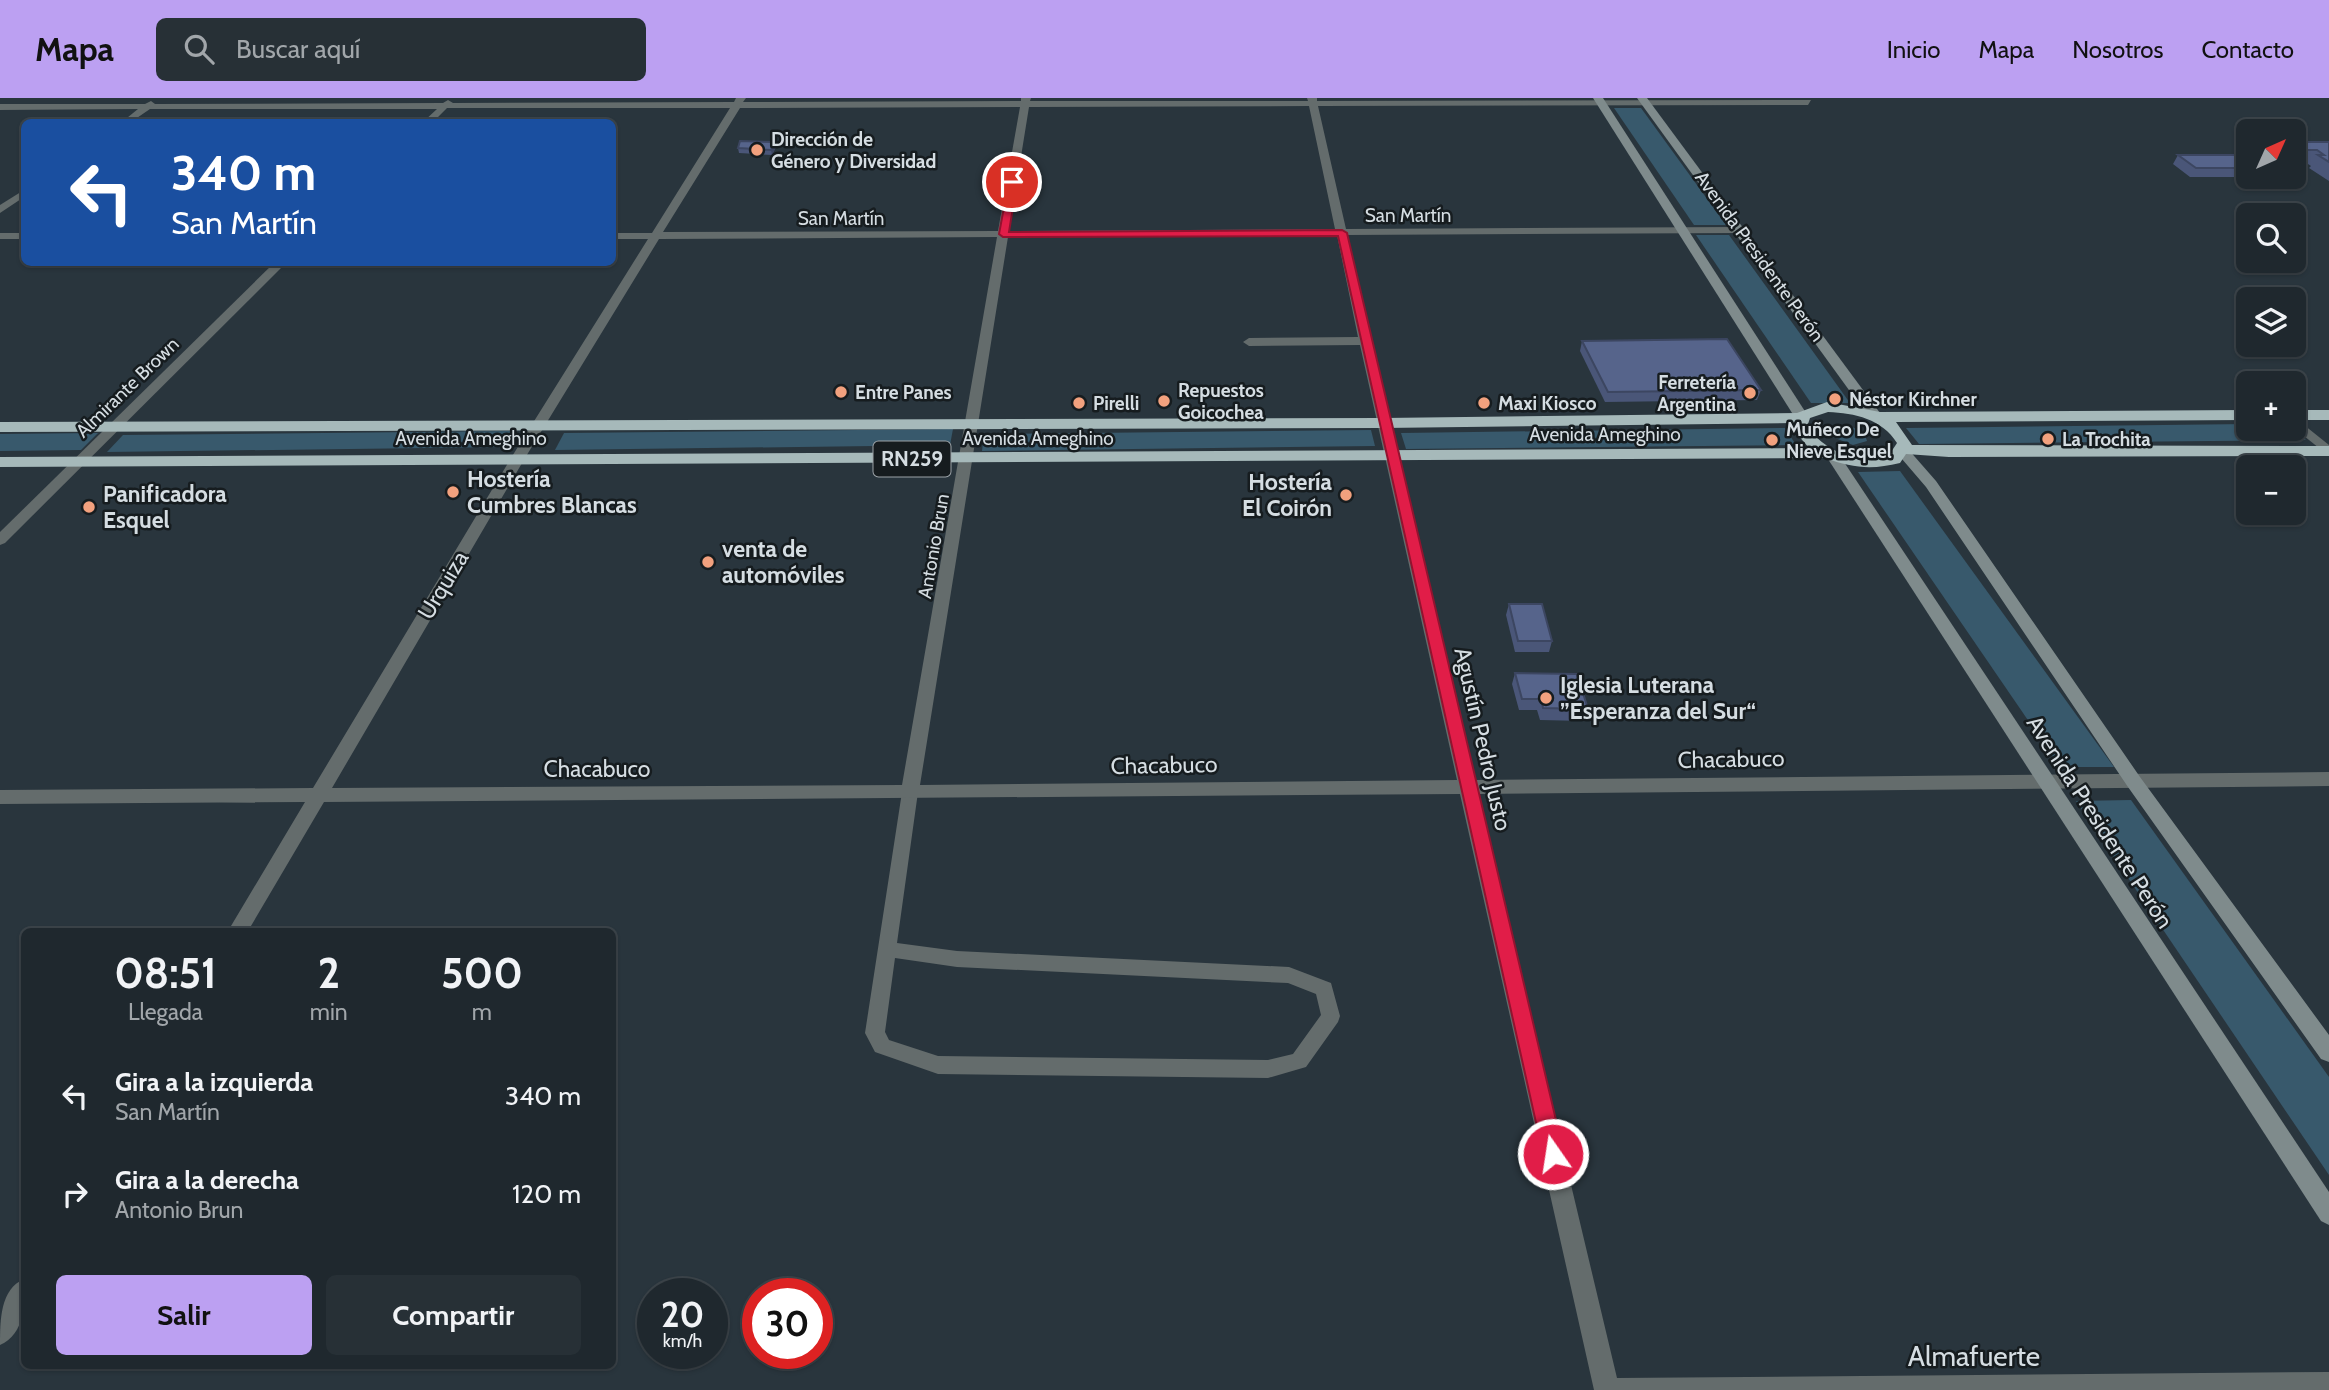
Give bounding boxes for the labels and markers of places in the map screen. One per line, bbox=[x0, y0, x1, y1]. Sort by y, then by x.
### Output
place label: Dirección de Género y Diversidad bbox=[771, 128, 936, 173]
marker: Dirección de Género y Diversidad bbox=[749, 142, 765, 158]
pin bbox=[982, 152, 1042, 212]
place label: Ferretería Argentina bbox=[1657, 371, 1737, 416]
place label: Repuestos Goicochea bbox=[1178, 379, 1264, 424]
place label: Entre Panes bbox=[855, 381, 952, 404]
marker: Entre Panes bbox=[833, 384, 849, 400]
marker: Ferretería Argentina bbox=[1742, 385, 1758, 401]
place label: Néstor Kirchner bbox=[1849, 388, 1977, 411]
marker: Néstor Kirchner bbox=[1827, 391, 1843, 407]
place label: Pirelli bbox=[1093, 392, 1139, 415]
place label: Maxi Kiosco bbox=[1498, 392, 1597, 415]
marker: Repuestos Goicochea bbox=[1156, 393, 1172, 409]
marker: Pirelli bbox=[1071, 395, 1087, 411]
marker: Maxi Kiosco bbox=[1476, 395, 1492, 411]
place label: Muñeco De Nieve Esquel bbox=[1786, 418, 1892, 463]
place label: La Trochita bbox=[2062, 428, 2151, 451]
marker: La Trochita bbox=[2040, 431, 2056, 447]
marker: Muñeco De Nieve Esquel bbox=[1764, 432, 1780, 448]
place label: Hostería Cumbres Blancas bbox=[467, 465, 637, 519]
place label: Hostería El Coirón bbox=[1242, 468, 1333, 522]
place label: Panificadora Esquel bbox=[103, 480, 227, 534]
marker: Hostería Cumbres Blancas bbox=[445, 484, 461, 500]
marker: Hostería El Coirón bbox=[1338, 487, 1354, 503]
marker: Panificadora Esquel bbox=[81, 499, 97, 515]
place label: venta de automóviles bbox=[722, 535, 845, 589]
marker: venta de automóviles bbox=[700, 554, 716, 570]
place label: Iglesia Luterana ”Esperanza del Sur“ bbox=[1560, 671, 1756, 725]
marker: Iglesia Luterana ”Esperanza del Sur“ bbox=[1538, 690, 1554, 706]

